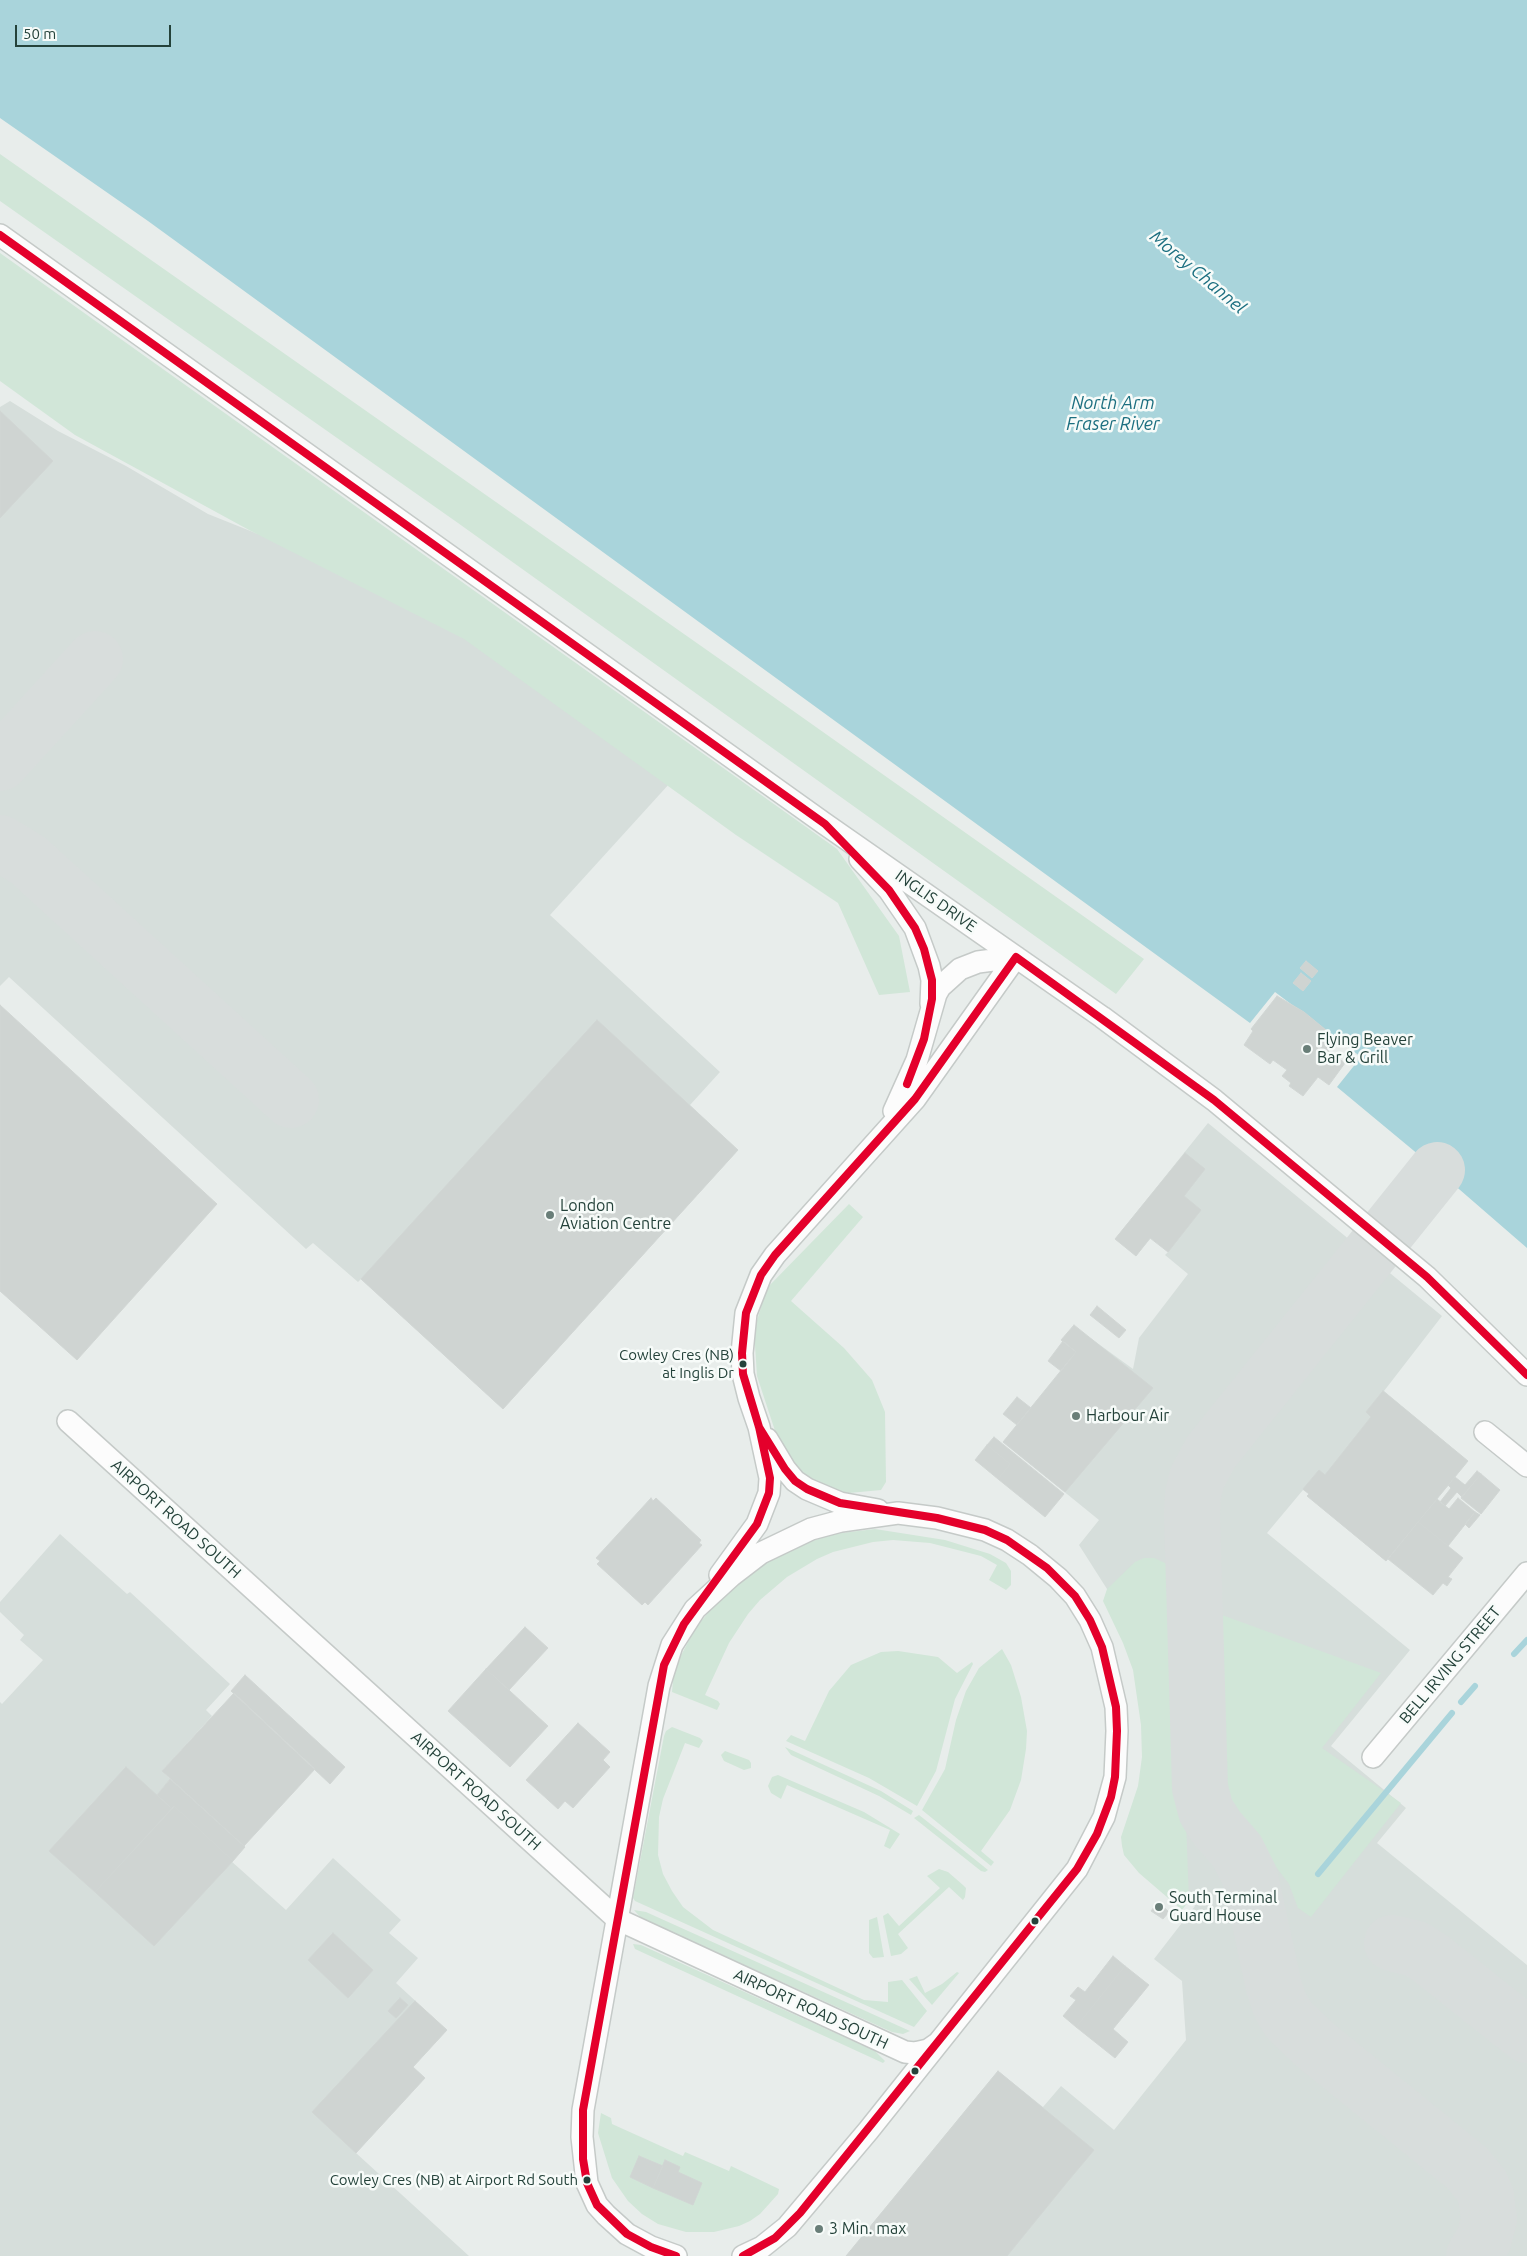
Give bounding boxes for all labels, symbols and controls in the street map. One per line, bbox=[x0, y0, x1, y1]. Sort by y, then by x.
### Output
scale bar bbox=[18, 15, 174, 47]
text: 50 m bbox=[23, 25, 56, 42]
water label: Morey Channel bbox=[1146, 226, 1250, 318]
water label: North Arm Fraser River bbox=[1066, 392, 1160, 434]
street label: INGLIS DRIVE bbox=[892, 866, 980, 936]
place label: Flying Beaver Bar & Grill bbox=[1317, 1030, 1413, 1068]
marker: Flying Beaver Bar & Grill bbox=[1301, 1043, 1313, 1055]
place label: London Aviation Centre bbox=[560, 1196, 671, 1234]
marker: London Aviation Centre bbox=[544, 1209, 556, 1221]
place label: Cowley Cres (NB) at Inglis Dr bbox=[619, 1346, 734, 1381]
marker: Cowley Cres (NB) at Inglis Dr bbox=[738, 1359, 748, 1369]
place label: Harbour Air bbox=[1086, 1406, 1169, 1426]
marker: Harbour Air bbox=[1070, 1410, 1082, 1422]
street label: AIRPORT ROAD SOUTH bbox=[107, 1456, 245, 1582]
street label: BELL IRVING STREET bbox=[1395, 1602, 1505, 1728]
street label: AIRPORT ROAD SOUTH bbox=[407, 1728, 545, 1854]
place label: South Terminal Guard House bbox=[1169, 1888, 1277, 1926]
marker: South Terminal Guard House bbox=[1153, 1901, 1165, 1913]
unlabelled marker bbox=[1030, 1916, 1040, 1926]
street label: AIRPORT ROAD SOUTH bbox=[731, 1965, 891, 2053]
unlabelled marker bbox=[910, 2066, 920, 2076]
place label: Cowley Cres (NB) at Airport Rd South bbox=[330, 2171, 578, 2189]
marker: Cowley Cres (NB) at Airport Rd South bbox=[582, 2175, 592, 2185]
place label: 3 Min. max bbox=[829, 2219, 906, 2239]
marker: 3 Min. max bbox=[813, 2223, 825, 2235]

